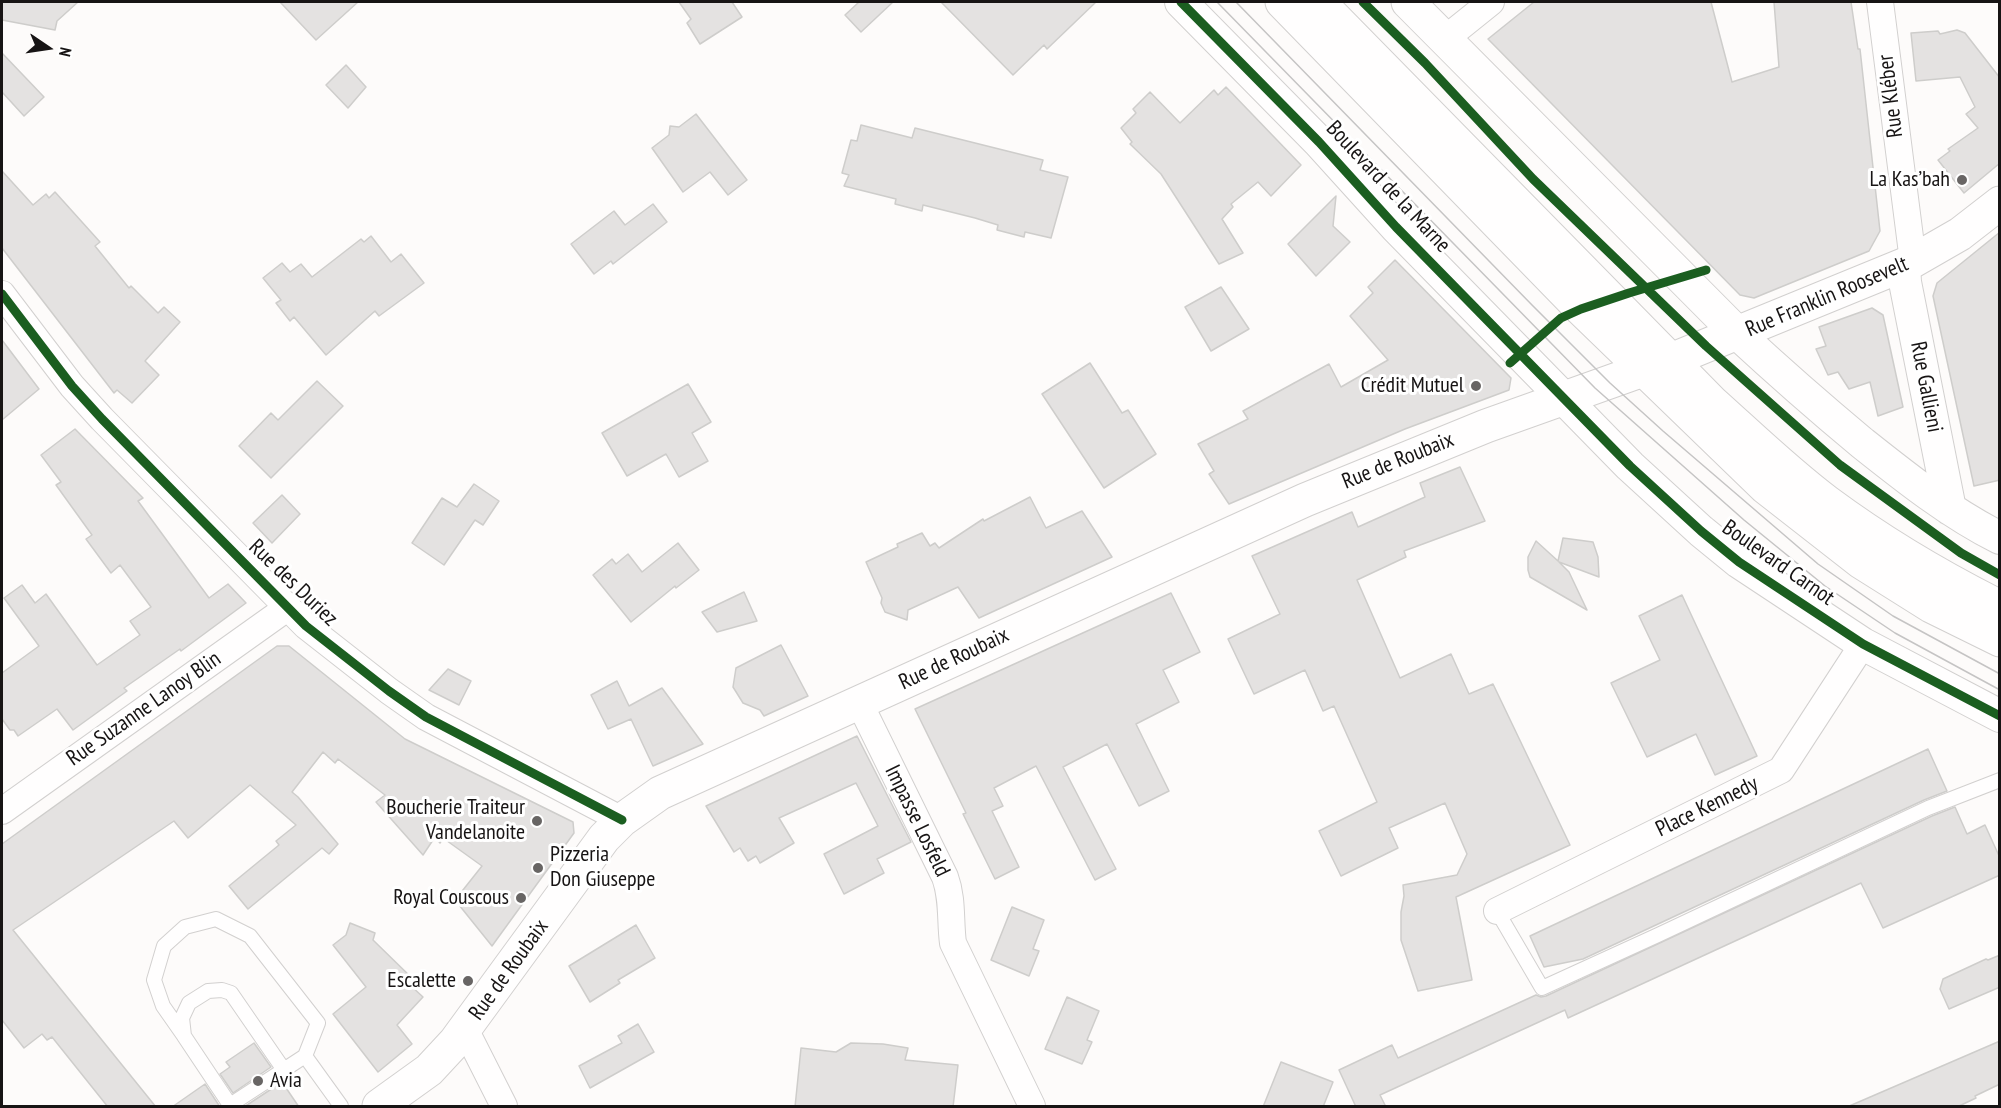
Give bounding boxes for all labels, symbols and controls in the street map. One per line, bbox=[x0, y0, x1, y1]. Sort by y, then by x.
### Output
north arrow bbox=[18, 18, 78, 78]
text: N bbox=[55, 46, 76, 59]
street label: Rue Kléber bbox=[1873, 53, 1909, 139]
street label: Boulevard de la Marne bbox=[1320, 116, 1456, 258]
place label: La Kas’bah bbox=[1870, 167, 1950, 193]
marker: La Kas’bah bbox=[1955, 173, 1969, 187]
street label: Rue Franklin Roosevelt bbox=[1742, 251, 1912, 343]
street label: Rue Gallieni bbox=[1904, 339, 1948, 435]
place label: Crédit Mutuel bbox=[1361, 373, 1464, 399]
marker: Crédit Mutuel bbox=[1469, 379, 1483, 393]
street label: Rue de Roubaix bbox=[1338, 427, 1458, 495]
street label: Boulevard Carnot bbox=[1717, 515, 1839, 611]
street label: Rue des Duriez bbox=[243, 534, 343, 632]
street label: Rue de Roubaix bbox=[895, 622, 1013, 696]
street label: Rue Suzanne Lanoy Blin bbox=[62, 646, 226, 772]
street label: Impasse Losfeld bbox=[879, 761, 955, 881]
street label: Place Kennedy bbox=[1652, 771, 1762, 843]
place label: Boucherie Traiteur Vandelanoite bbox=[386, 795, 525, 846]
marker: Boucherie Traiteur Vandelanoite bbox=[530, 814, 544, 828]
place label: Pizzeria Don Giuseppe bbox=[550, 842, 655, 894]
marker: Pizzeria Don Giuseppe bbox=[531, 861, 545, 875]
place label: Royal Couscous bbox=[393, 885, 509, 911]
marker: Royal Couscous bbox=[514, 891, 528, 905]
street label: Rue de Roubaix bbox=[464, 914, 554, 1026]
place label: Escalette bbox=[387, 968, 456, 994]
marker: Escalette bbox=[461, 974, 475, 988]
place label: Avia bbox=[270, 1068, 302, 1094]
marker: Avia bbox=[251, 1074, 265, 1088]

